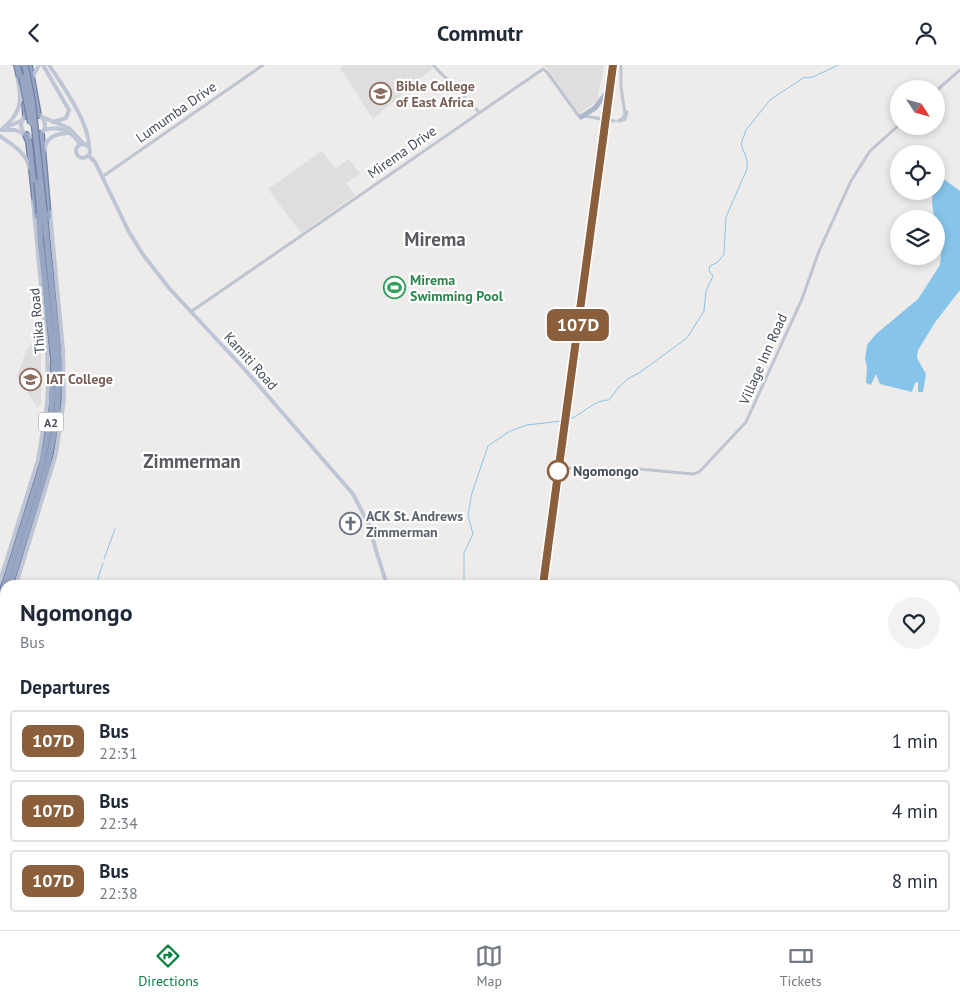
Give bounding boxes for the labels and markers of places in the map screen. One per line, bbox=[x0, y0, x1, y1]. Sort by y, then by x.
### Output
place label: Bible College of East Africa bbox=[396, 77, 475, 111]
school or university icon: Bible College of East Africa bbox=[368, 82, 392, 106]
place label: Mirema Swimming Pool bbox=[410, 271, 504, 305]
sports icon: Mirema Swimming Pool bbox=[382, 276, 406, 300]
school or university icon: IAT College bbox=[18, 367, 42, 391]
place label: IAT College bbox=[46, 370, 113, 388]
marker: Ngomongo bbox=[547, 460, 569, 482]
place label: Ngomongo bbox=[573, 462, 639, 480]
place label: ACK St. Andrews Zimmerman bbox=[366, 507, 463, 541]
church icon: ACK St. Andrews Zimmerman bbox=[338, 512, 362, 536]

